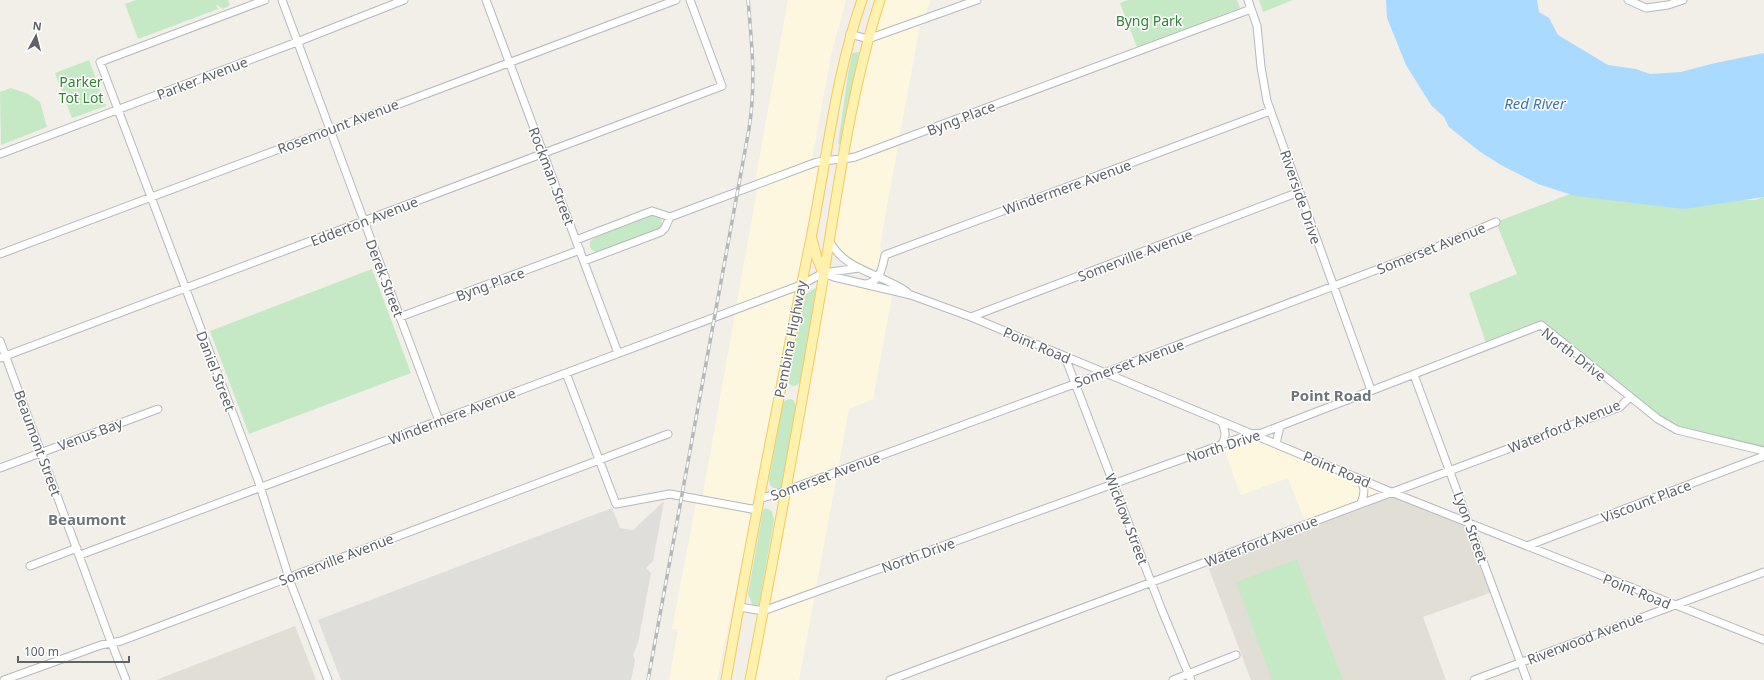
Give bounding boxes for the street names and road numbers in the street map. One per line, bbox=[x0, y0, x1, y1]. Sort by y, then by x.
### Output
street label: Parker Avenue bbox=[154, 52, 250, 104]
street label: Rosemount Avenue bbox=[275, 94, 401, 158]
street label: Byng Place bbox=[924, 96, 998, 140]
street label: Rockman Street bbox=[525, 124, 579, 228]
street label: Riverside Drive bbox=[1276, 147, 1326, 247]
street label: Windermere Avenue bbox=[1000, 155, 1134, 219]
street label: Edderton Avenue bbox=[308, 192, 421, 250]
street label: Somerset Avenue bbox=[1374, 218, 1488, 278]
street label: Somerville Avenue bbox=[1075, 224, 1195, 286]
street label: Derek Street bbox=[361, 236, 409, 320]
street label: Byng Place bbox=[453, 263, 527, 305]
street label: Pembina Highway bbox=[769, 278, 811, 399]
street label: Point Road bbox=[1000, 322, 1074, 368]
street label: North Drive bbox=[1538, 323, 1610, 385]
street label: Daniel Street bbox=[192, 328, 240, 414]
street label: Somerset Avenue bbox=[1072, 334, 1187, 392]
street label: Windermere Avenue bbox=[386, 383, 518, 449]
street label: Beaumont Street bbox=[10, 387, 66, 499]
street label: Waterford Avenue bbox=[1505, 395, 1623, 457]
street label: Venus Bay bbox=[55, 413, 126, 455]
street label: North Drive bbox=[1184, 425, 1263, 467]
street label: Point Road bbox=[1300, 446, 1374, 492]
street label: Somerset Avenue bbox=[768, 447, 883, 505]
street label: Wicklow Street bbox=[1101, 471, 1153, 567]
street label: Viscount Place bbox=[1598, 475, 1694, 527]
street label: Lyon Street bbox=[1449, 489, 1493, 565]
street label: Waterford Avenue bbox=[1202, 511, 1320, 571]
street label: Somerville Avenue bbox=[276, 528, 396, 590]
street label: North Drive bbox=[879, 533, 957, 577]
street label: Point Road bbox=[1600, 569, 1674, 613]
street label: Riverwood Avenue bbox=[1524, 607, 1646, 669]

